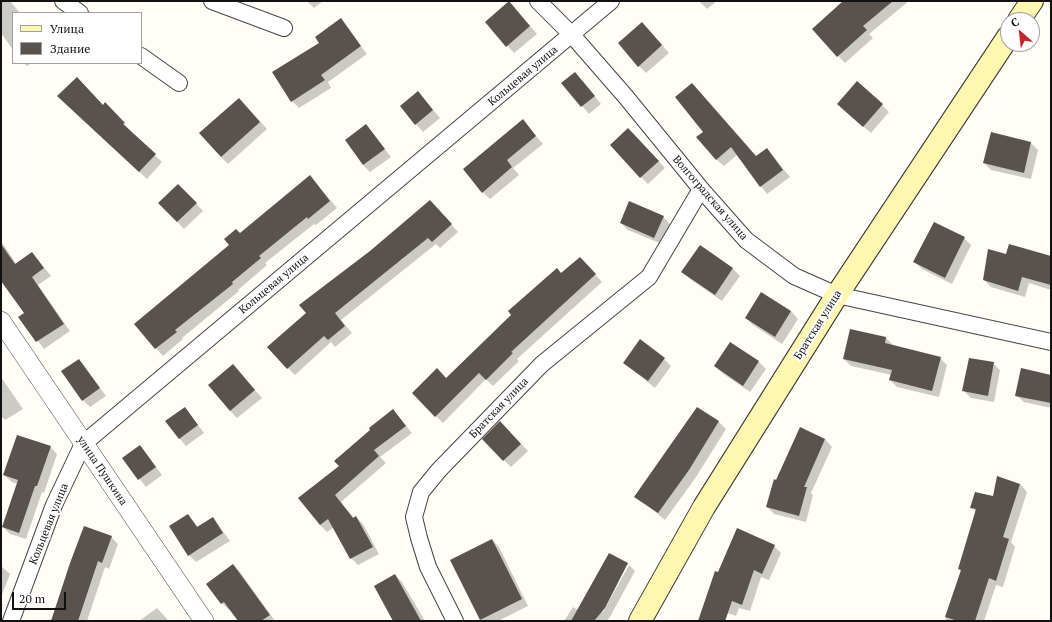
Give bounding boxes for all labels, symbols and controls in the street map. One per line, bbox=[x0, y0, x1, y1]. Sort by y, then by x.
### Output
legend bbox=[12, 12, 142, 64]
north arrow bbox=[1000, 12, 1040, 52]
text: С bbox=[1008, 14, 1021, 30]
text: Улица bbox=[50, 21, 84, 36]
text: Здание bbox=[50, 41, 90, 56]
street label: Кольцевая улица bbox=[486, 43, 560, 109]
street label: Волгоградская улица bbox=[670, 153, 750, 243]
street label: Кольцевая улица bbox=[237, 251, 311, 317]
street label: Братская улица bbox=[791, 288, 845, 362]
street label: Братская улица bbox=[467, 375, 531, 441]
street label: улица Пушкина bbox=[74, 434, 130, 508]
street label: Кольцевая улица bbox=[27, 481, 71, 567]
scale bar bbox=[14, 584, 68, 610]
text: 20 m bbox=[19, 591, 45, 606]

